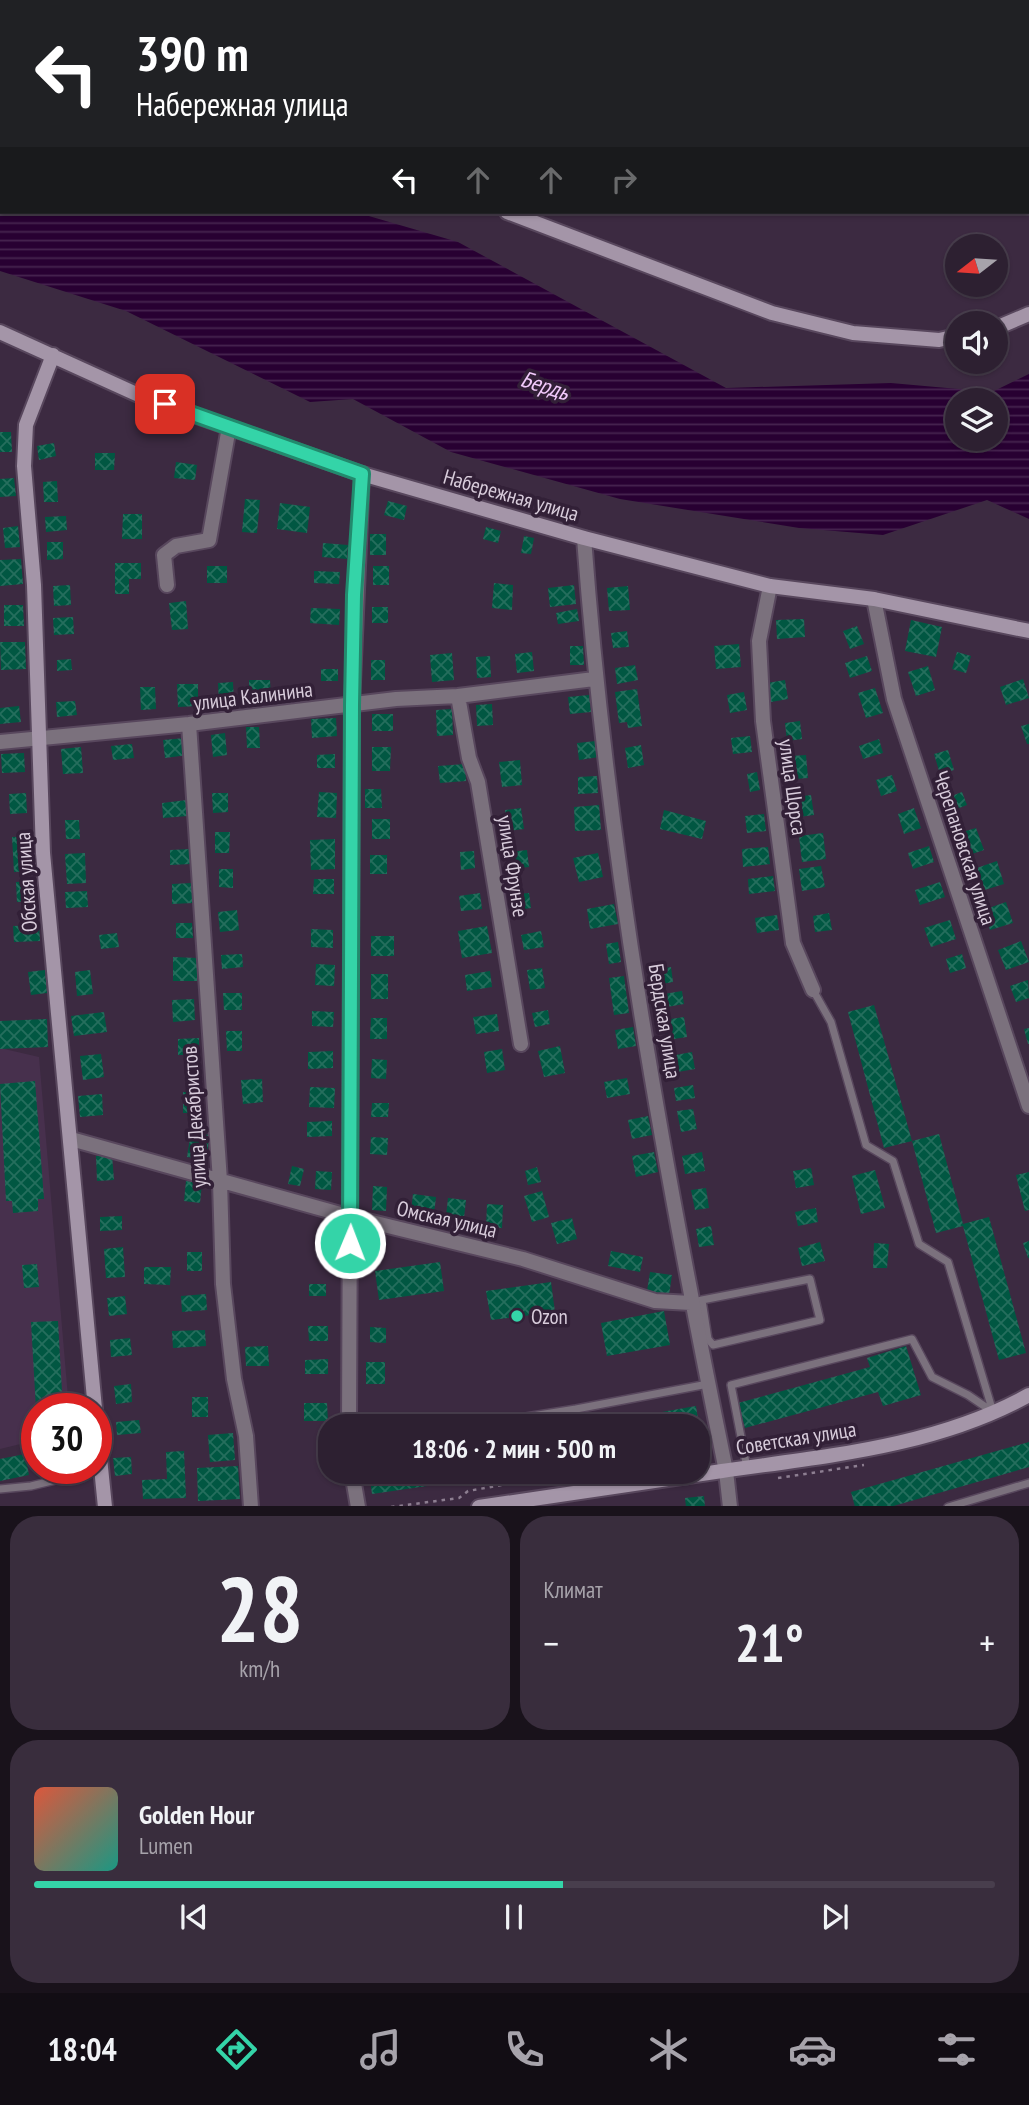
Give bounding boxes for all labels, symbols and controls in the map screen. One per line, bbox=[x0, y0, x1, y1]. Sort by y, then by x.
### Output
text: 390 m bbox=[136, 21, 249, 85]
icon: left bbox=[21, 28, 112, 119]
text: Набережная улица bbox=[136, 83, 348, 125]
icon: left bbox=[386, 161, 424, 199]
icon: ahead bbox=[459, 161, 497, 199]
icon: ahead bbox=[532, 161, 570, 199]
icon: right bbox=[605, 161, 643, 199]
north arrow bbox=[945, 234, 1008, 298]
map controls bbox=[945, 234, 1008, 451]
button: sound bbox=[945, 311, 1008, 374]
water label: Бердь bbox=[517, 364, 574, 407]
pin bbox=[135, 374, 195, 434]
icon: arrive bbox=[146, 385, 184, 423]
button: layers bbox=[945, 388, 1008, 451]
street label: Набережная улица bbox=[440, 463, 582, 527]
street label: улица Калинина bbox=[192, 675, 314, 717]
street label: улица Щорса bbox=[773, 737, 813, 837]
street label: Черепановская улица bbox=[927, 768, 1003, 928]
street label: улица Фрунзе bbox=[492, 813, 534, 919]
street label: Обская улица bbox=[9, 831, 43, 933]
street label: Бердская улица bbox=[643, 962, 687, 1080]
street label: улица Декабристов bbox=[176, 1045, 212, 1189]
street label: Омская улица bbox=[394, 1194, 500, 1244]
position arrow bbox=[313, 1206, 387, 1280]
place label: Ozon bbox=[531, 1303, 568, 1330]
marker: Ozon bbox=[509, 1308, 525, 1324]
speed limit sign: 30 bbox=[21, 1393, 112, 1484]
street label: Советская улица bbox=[734, 1415, 858, 1461]
text: 18:06 · 2 мин · 500 m bbox=[412, 1432, 616, 1465]
text: 28 bbox=[216, 1549, 303, 1667]
text: Климат bbox=[544, 1575, 603, 1604]
text: 21° bbox=[735, 1609, 804, 1676]
text: − bbox=[544, 1618, 559, 1667]
text: + bbox=[979, 1618, 995, 1667]
text: km/h bbox=[239, 1654, 280, 1683]
text: Golden Hour bbox=[139, 1798, 254, 1831]
text: Lumen bbox=[139, 1831, 193, 1860]
icon: previous bbox=[175, 1898, 213, 1936]
icon: pause bbox=[495, 1898, 533, 1936]
icon: next bbox=[816, 1898, 854, 1936]
icon: directions bbox=[212, 2025, 261, 2074]
icon: music bbox=[356, 2025, 405, 2074]
icon: phone bbox=[500, 2025, 549, 2074]
icon: climate bbox=[644, 2025, 693, 2074]
icon: car bbox=[788, 2025, 837, 2074]
icon: filters bbox=[932, 2025, 981, 2074]
text: 18:04 bbox=[48, 2028, 117, 2070]

